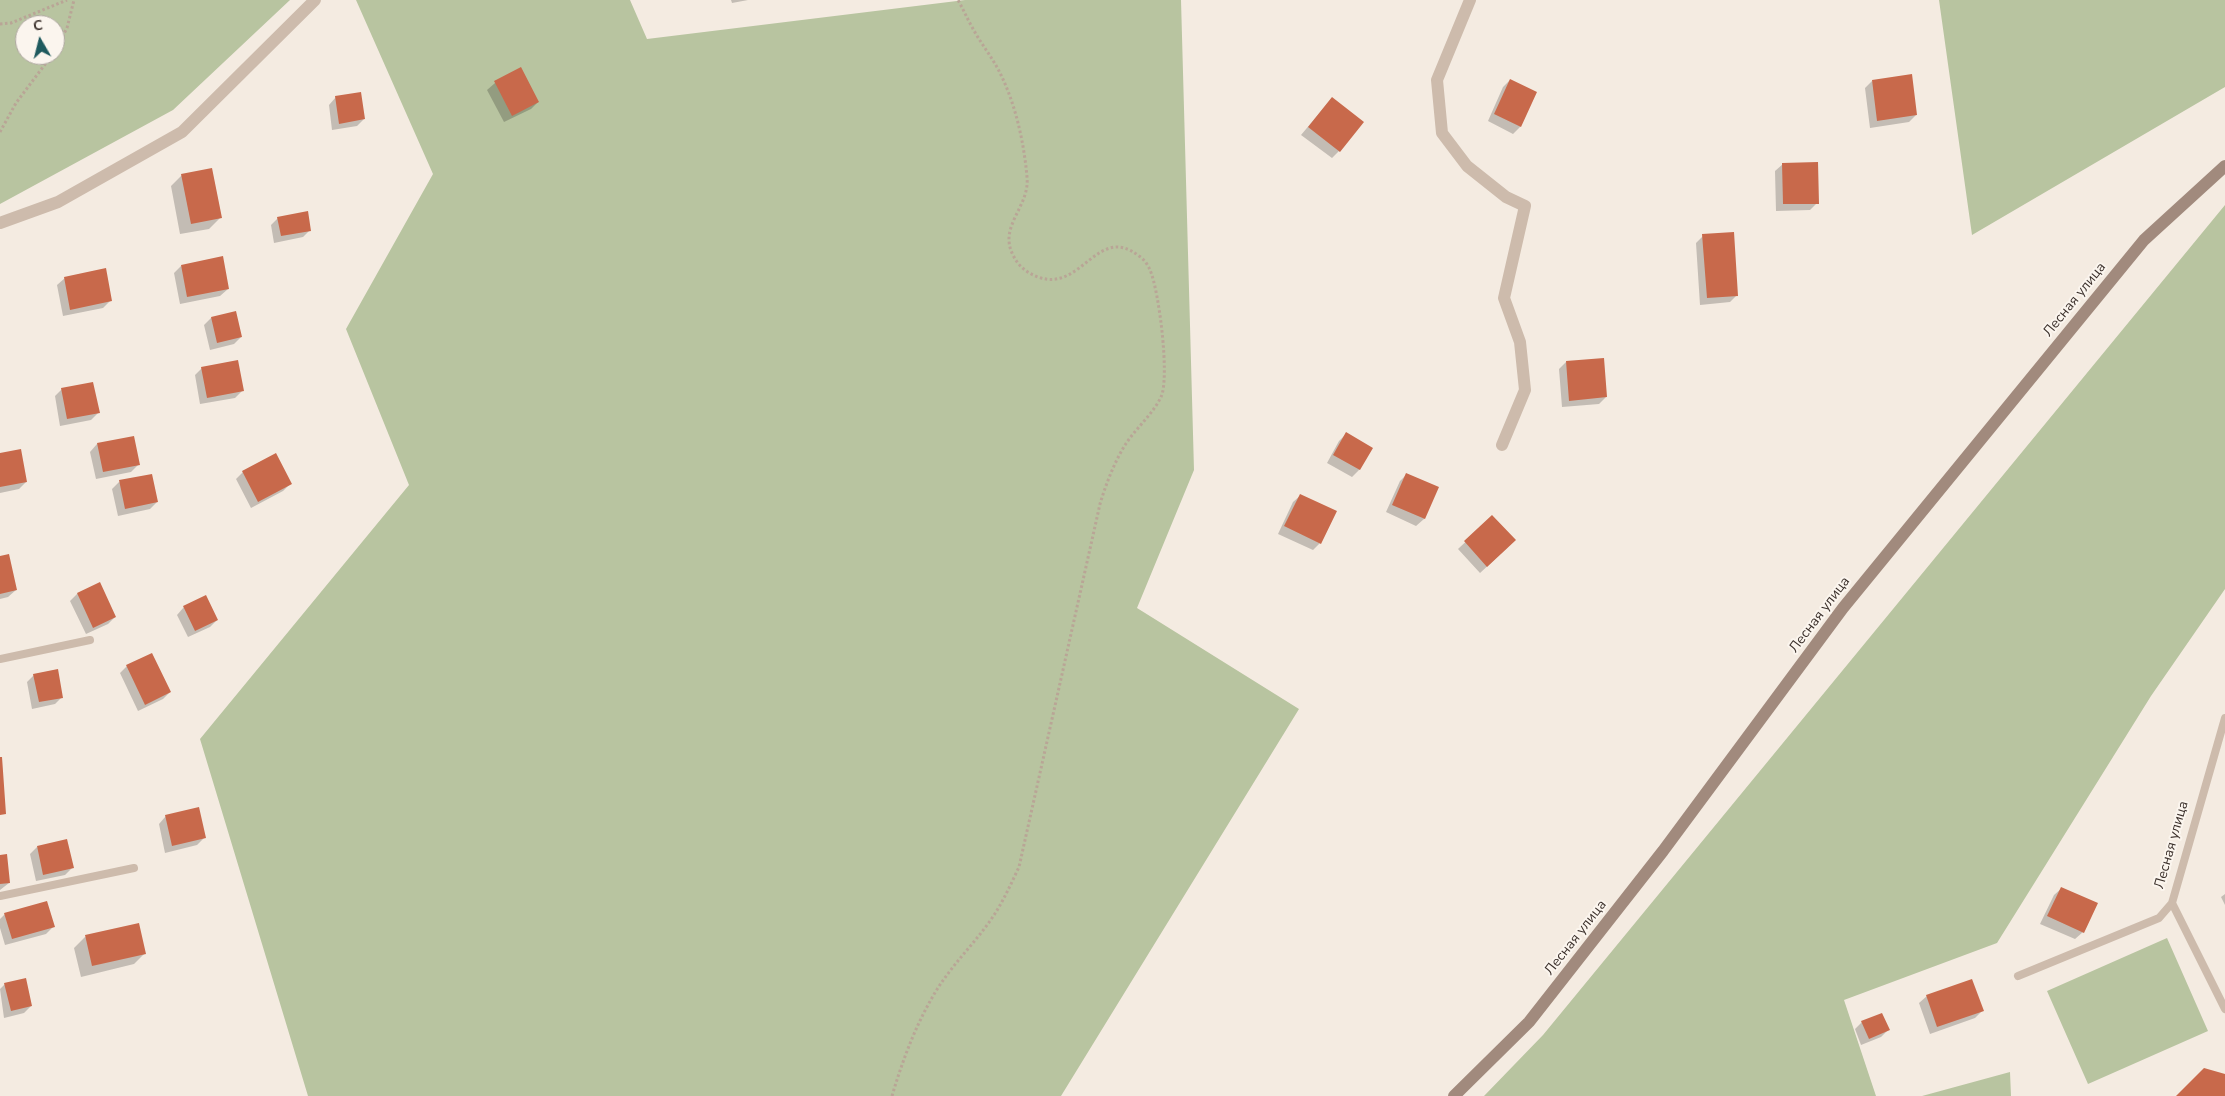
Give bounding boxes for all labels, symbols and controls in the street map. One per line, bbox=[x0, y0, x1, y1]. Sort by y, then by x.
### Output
north arrow bbox=[15, 15, 65, 65]
text: С bbox=[32, 16, 44, 36]
street label: Лесная улица bbox=[2040, 260, 2110, 340]
street label: Лесная улица bbox=[1786, 574, 1854, 656]
street label: Лесная улица bbox=[2151, 799, 2193, 891]
street label: Лесная улица bbox=[1542, 897, 1610, 979]

